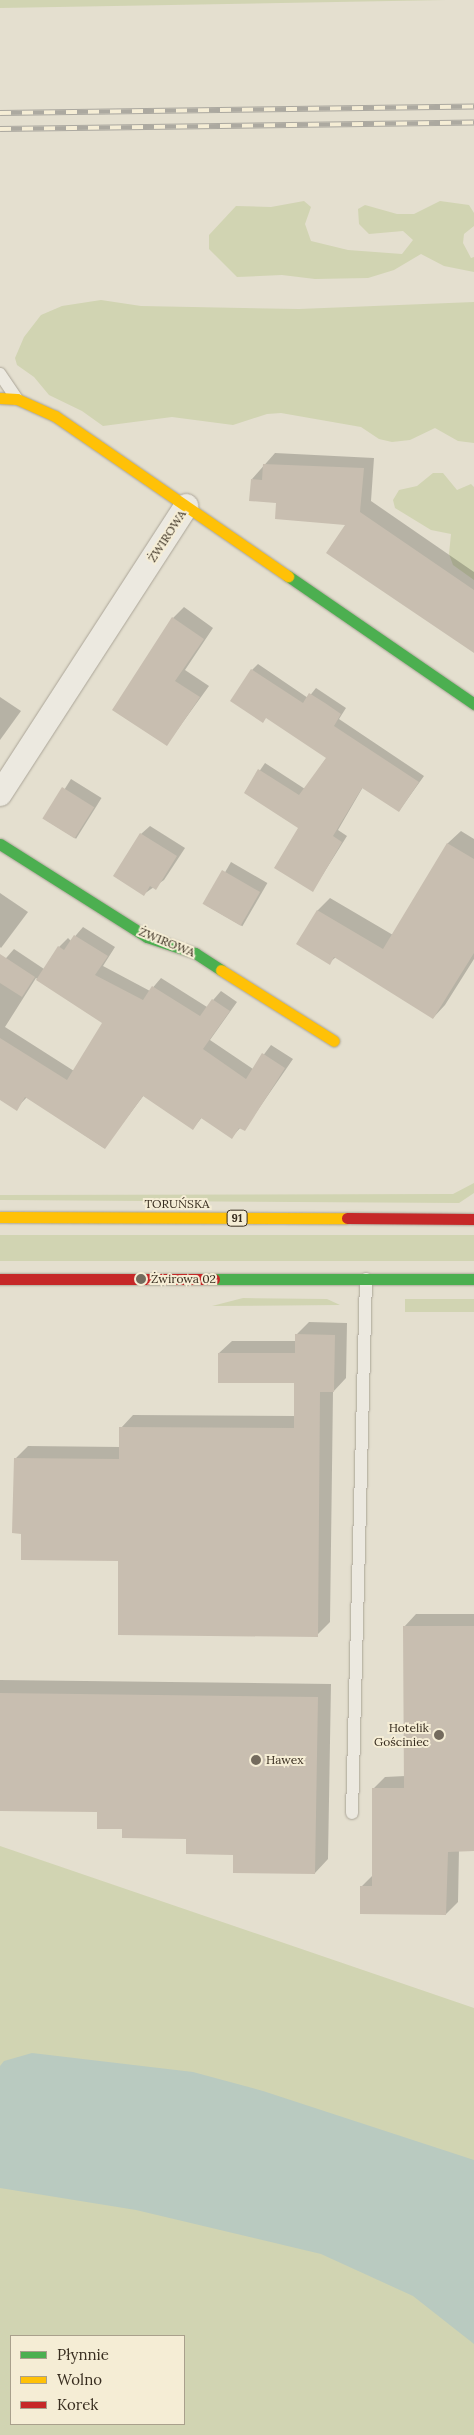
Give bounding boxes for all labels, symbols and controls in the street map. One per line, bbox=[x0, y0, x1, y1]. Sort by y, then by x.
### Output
street label: ŻWIROWA bbox=[145, 507, 189, 565]
street label: ŻWIROWA bbox=[137, 924, 197, 960]
street label: TORUŃSKA bbox=[144, 1197, 210, 1211]
road number: 91 bbox=[226, 1210, 248, 1226]
place label: Żwirowa 02 bbox=[151, 1272, 216, 1286]
marker: Żwirowa 02 bbox=[135, 1273, 147, 1285]
place label: Hotelik Gościniec bbox=[374, 1721, 429, 1749]
marker: Hotelik Gościniec bbox=[433, 1729, 445, 1741]
place label: Hawex bbox=[266, 1753, 304, 1767]
marker: Hawex bbox=[250, 1754, 262, 1766]
legend bbox=[10, 2335, 185, 2425]
text: Płynnie bbox=[57, 2345, 109, 2364]
text: Wolno bbox=[57, 2370, 102, 2389]
text: Korek bbox=[57, 2395, 98, 2414]

